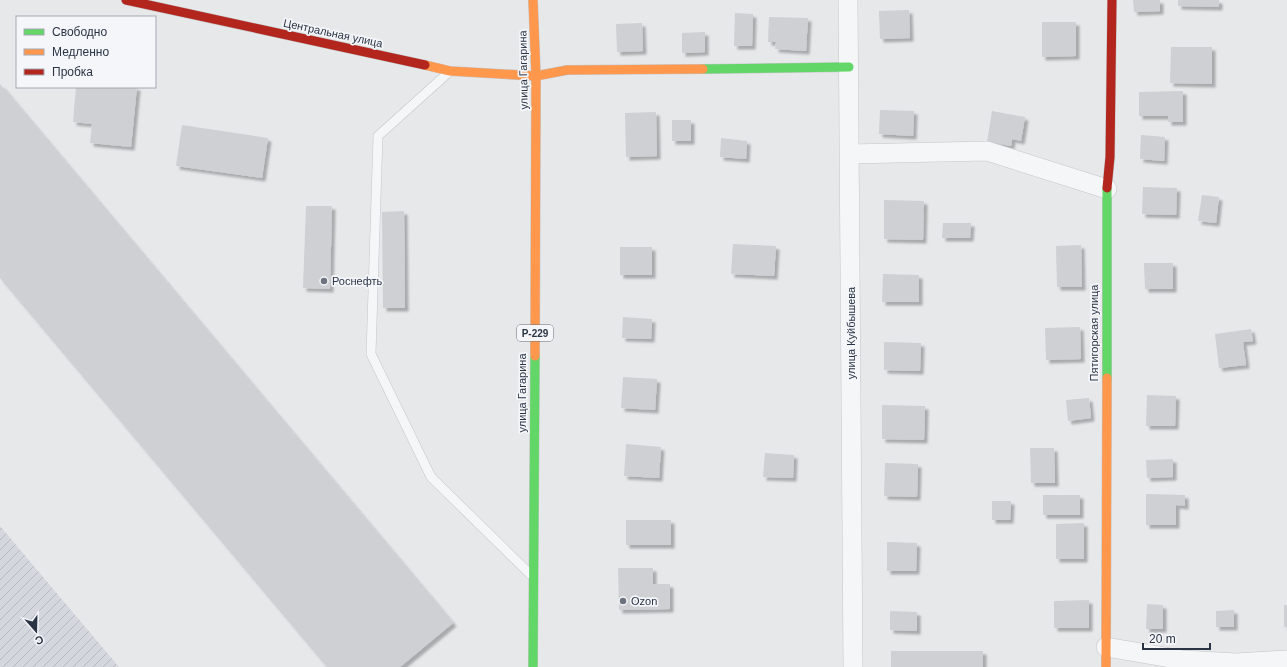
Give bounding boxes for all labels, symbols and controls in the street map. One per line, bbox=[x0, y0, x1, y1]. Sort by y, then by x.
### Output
legend bbox=[16, 16, 156, 88]
street label: Центральная улица bbox=[282, 17, 385, 50]
text: Свободно bbox=[52, 25, 107, 39]
street label: улица Гагарина bbox=[516, 29, 530, 110]
text: Медленно bbox=[52, 45, 109, 59]
text: Пробка bbox=[52, 65, 93, 79]
place label: Роснефть bbox=[332, 275, 383, 287]
marker: Роснефть bbox=[319, 276, 329, 286]
street label: Пятигорская улица bbox=[1088, 284, 1100, 381]
street label: улица Куйбышева bbox=[845, 286, 857, 379]
road number: Р-229 bbox=[517, 325, 553, 341]
street label: улица Гагарина bbox=[516, 353, 528, 433]
place label: Ozon bbox=[631, 595, 657, 607]
marker: Ozon bbox=[618, 596, 628, 606]
north arrow bbox=[16, 611, 56, 651]
scale bar bbox=[1143, 625, 1210, 651]
text: 20 m bbox=[1149, 632, 1176, 646]
text: С bbox=[34, 633, 45, 647]

